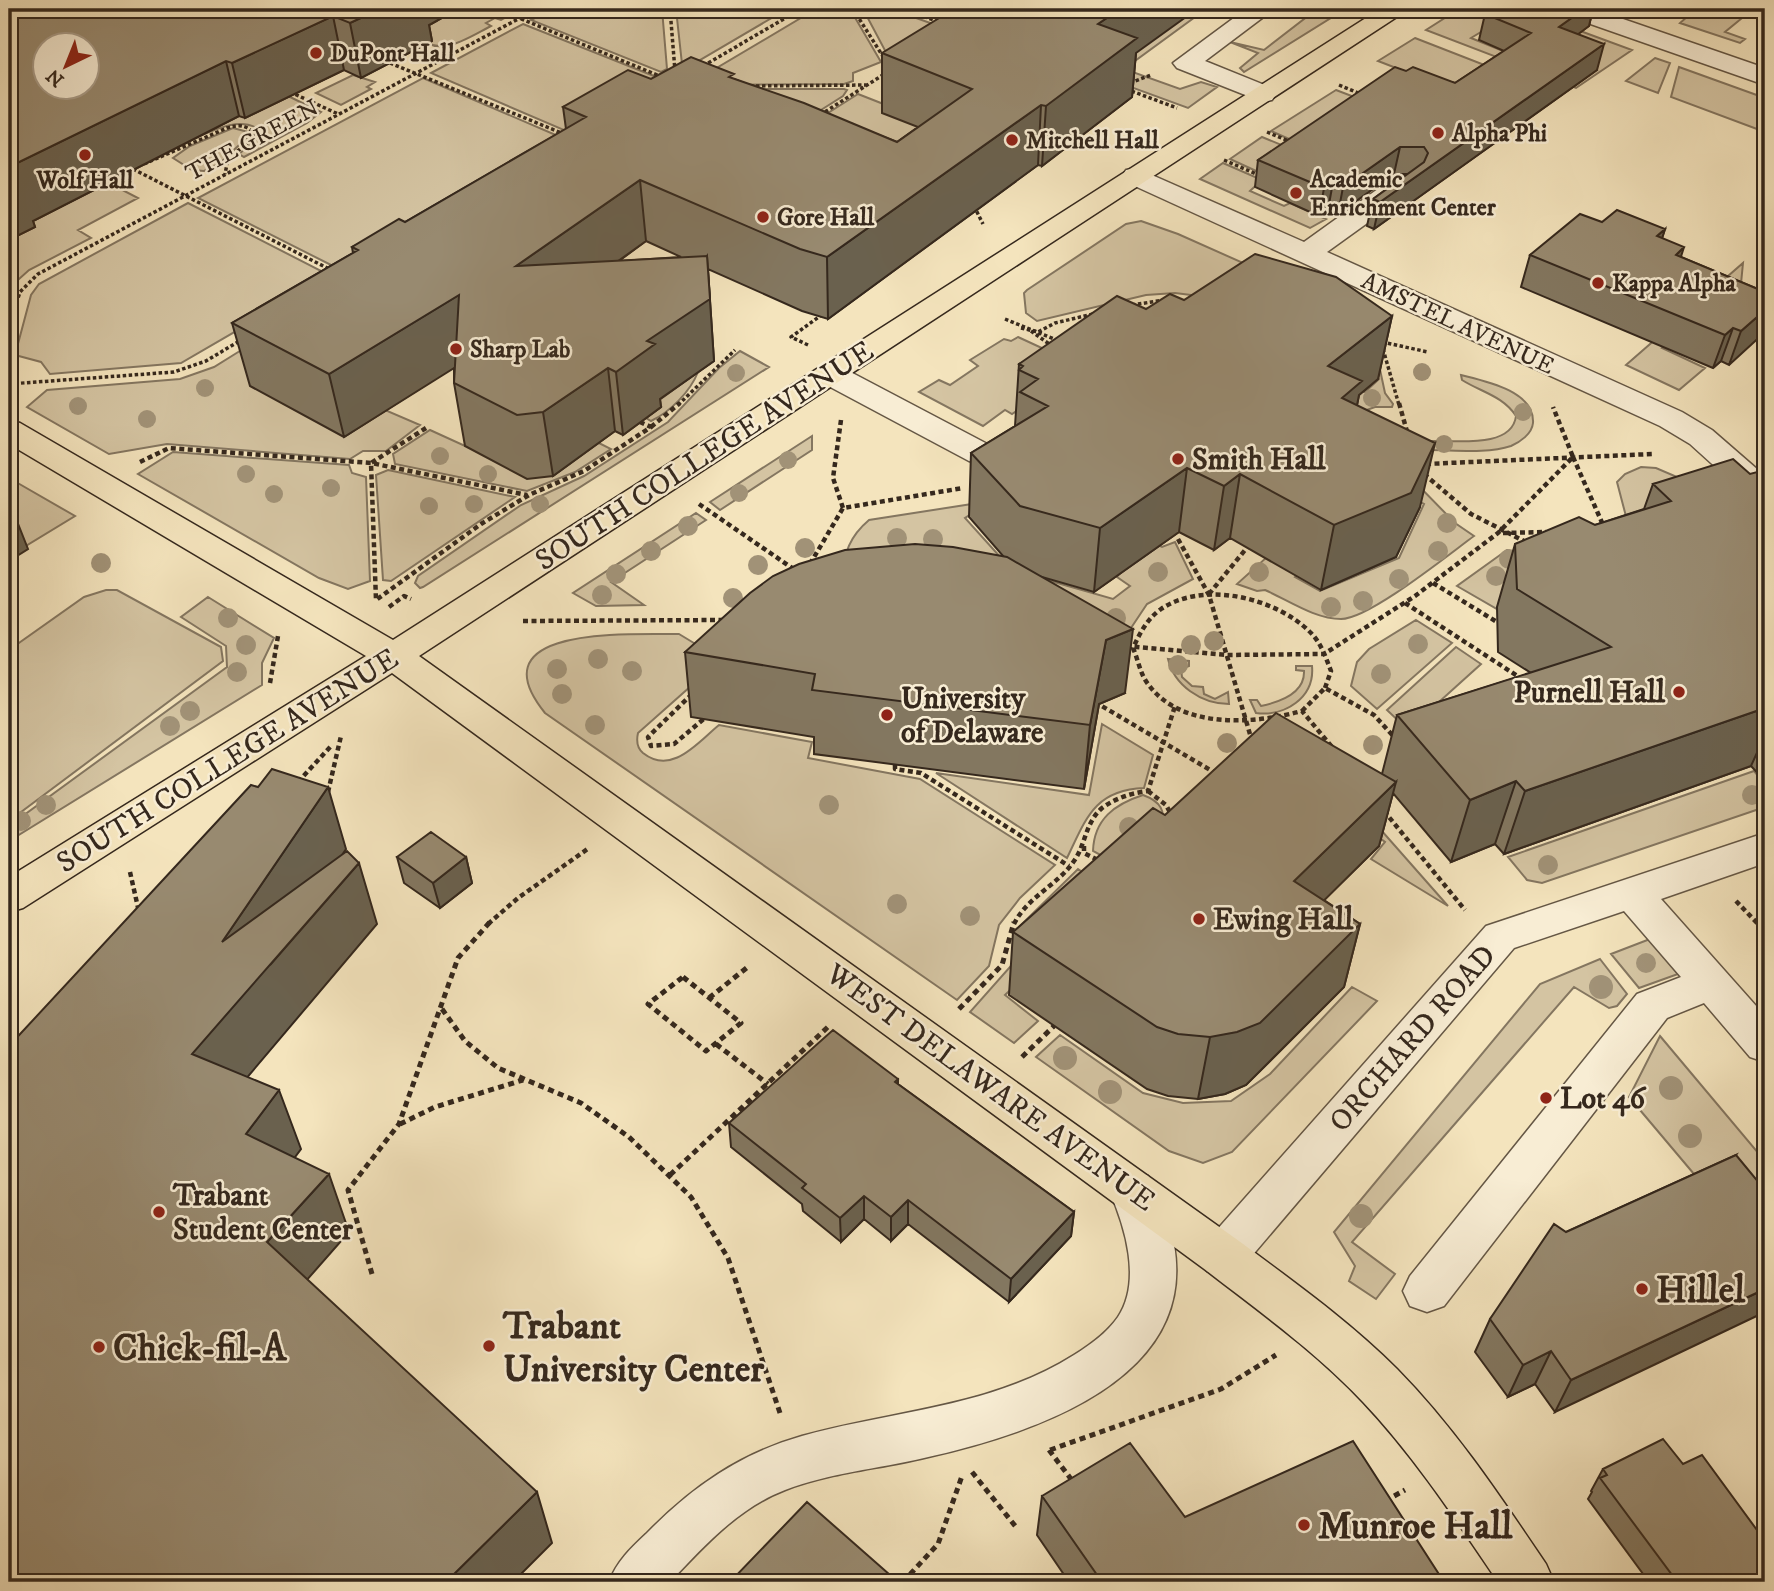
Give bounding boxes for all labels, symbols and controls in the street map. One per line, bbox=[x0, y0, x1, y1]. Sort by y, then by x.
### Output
north arrow bbox=[32, 32, 102, 102]
place label: DuPont Hall bbox=[330, 39, 455, 69]
marker: DuPont Hall bbox=[308, 45, 324, 61]
text: N bbox=[42, 63, 69, 91]
street label: THE GREEN bbox=[181, 93, 324, 189]
place label: Alpha Phi bbox=[1451, 119, 1547, 149]
marker: Alpha Phi bbox=[1430, 125, 1446, 141]
place label: Mitchell Hall bbox=[1026, 126, 1160, 156]
marker: Mitchell Hall bbox=[1004, 132, 1020, 148]
marker: Wolf Hall bbox=[77, 147, 93, 163]
place label: Academic Enrichment Center bbox=[1309, 165, 1497, 223]
place label: Wolf Hall bbox=[35, 166, 134, 196]
marker: Academic Enrichment Center bbox=[1288, 185, 1304, 201]
place label: Gore Hall bbox=[777, 203, 875, 233]
marker: Gore Hall bbox=[755, 209, 771, 225]
street label: AMSTEL AVENUE bbox=[1356, 266, 1559, 382]
place label: Kappa Alpha bbox=[1612, 269, 1736, 299]
marker: Kappa Alpha bbox=[1590, 275, 1606, 291]
street label: SOUTH COLLEGE AVENUE bbox=[529, 333, 881, 580]
place label: Sharp Lab bbox=[470, 335, 570, 365]
marker: Sharp Lab bbox=[448, 341, 464, 357]
place label: Smith Hall bbox=[1192, 442, 1327, 479]
marker: Smith Hall bbox=[1170, 451, 1186, 467]
street label: SOUTH COLLEGE AVENUE bbox=[50, 641, 405, 882]
place label: Purnell Hall bbox=[1514, 675, 1666, 712]
place label: University of Delaware bbox=[901, 681, 1044, 752]
marker: Purnell Hall bbox=[1671, 684, 1687, 700]
marker: University of Delaware bbox=[879, 707, 895, 723]
place label: Ewing Hall bbox=[1213, 902, 1354, 939]
marker: Ewing Hall bbox=[1191, 911, 1207, 927]
street label: ORCHARD ROAD bbox=[1322, 938, 1504, 1140]
street label: WEST DELAWARE AVENUE bbox=[817, 956, 1162, 1220]
place label: Lot 46 bbox=[1560, 1081, 1647, 1118]
marker: Lot 46 bbox=[1538, 1090, 1554, 1106]
place label: Trabant Student Center bbox=[172, 1178, 354, 1249]
marker: Trabant Student Center bbox=[151, 1204, 167, 1220]
place label: Hillel bbox=[1656, 1268, 1746, 1315]
marker: Hillel bbox=[1634, 1281, 1650, 1297]
place label: Trabant University Center bbox=[502, 1304, 765, 1394]
place label: Chick-fil-A bbox=[113, 1326, 288, 1373]
marker: Trabant University Center bbox=[481, 1338, 497, 1354]
marker: Chick-fil-A bbox=[91, 1339, 107, 1355]
place label: Munroe Hall bbox=[1318, 1504, 1513, 1551]
marker: Munroe Hall bbox=[1296, 1517, 1312, 1533]

